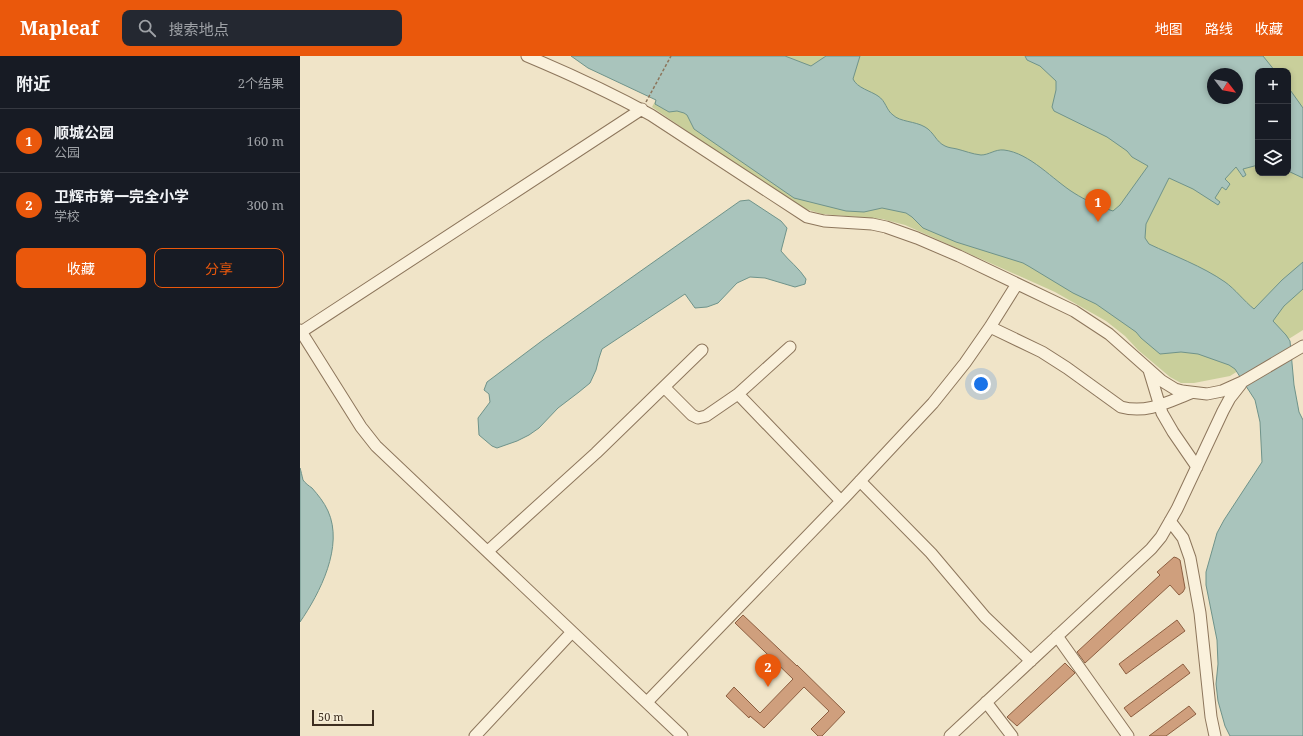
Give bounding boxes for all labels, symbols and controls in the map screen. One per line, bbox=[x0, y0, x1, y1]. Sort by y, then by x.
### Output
search box bbox=[122, 10, 402, 46]
text: Mapleaf bbox=[20, 15, 98, 41]
icon: search bbox=[136, 17, 158, 39]
text: 搜索地点 bbox=[168, 19, 228, 39]
text: 地图 bbox=[1155, 19, 1183, 38]
text: 路线 bbox=[1205, 19, 1233, 38]
text: 收藏 bbox=[1255, 19, 1283, 38]
north arrow bbox=[1207, 68, 1243, 104]
map controls bbox=[1255, 68, 1291, 176]
button: + bbox=[1255, 68, 1291, 104]
text: 附近 bbox=[16, 72, 50, 95]
text: 2个结果 bbox=[238, 74, 284, 92]
button: − bbox=[1255, 104, 1291, 140]
text: 顺城公园 bbox=[54, 122, 114, 142]
text: 1 bbox=[25, 132, 33, 150]
text: 160 m bbox=[247, 132, 284, 150]
button: layers bbox=[1255, 140, 1291, 176]
text: 公园 bbox=[54, 143, 80, 161]
text: 卫辉市第一完全小学 bbox=[54, 186, 189, 206]
pin: 1 bbox=[1085, 189, 1111, 222]
text: 2 bbox=[25, 196, 33, 214]
text: 300 m bbox=[247, 196, 284, 214]
text: 学校 bbox=[54, 207, 80, 225]
button: 收藏 bbox=[16, 248, 146, 288]
button: 分享 bbox=[154, 248, 284, 288]
your location bbox=[971, 374, 991, 394]
pin: 2 bbox=[755, 654, 781, 687]
scale bar bbox=[312, 708, 374, 727]
text: 50 m bbox=[318, 709, 344, 724]

